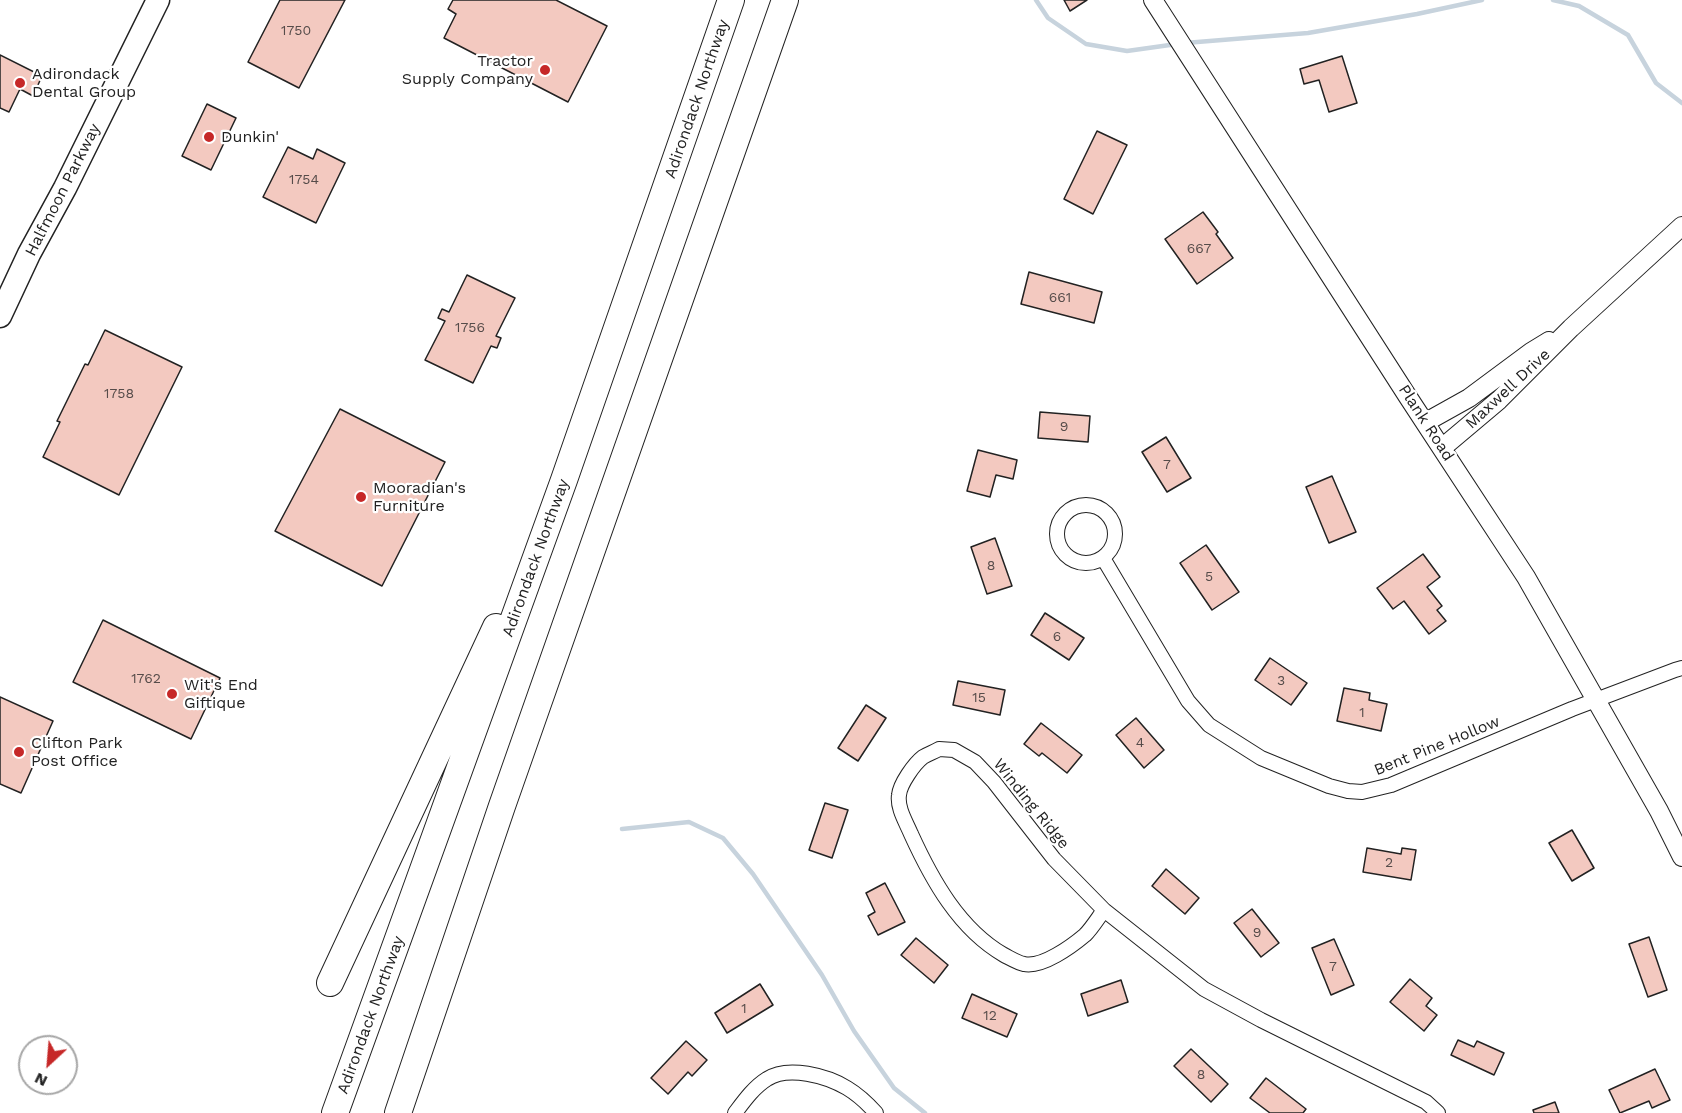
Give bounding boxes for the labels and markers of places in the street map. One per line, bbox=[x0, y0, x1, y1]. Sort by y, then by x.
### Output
place label: Tractor Supply Company bbox=[402, 51, 533, 89]
marker: Tractor Supply Company bbox=[538, 63, 552, 77]
place label: Adirondack Dental Group bbox=[32, 64, 136, 102]
marker: Adirondack Dental Group bbox=[13, 76, 27, 90]
place label: Dunkin' bbox=[221, 127, 279, 147]
marker: Dunkin' bbox=[202, 130, 216, 144]
place label: Mooradian's Furniture bbox=[373, 478, 466, 516]
marker: Mooradian's Furniture bbox=[354, 490, 368, 504]
place label: Wit's End Giftique bbox=[184, 675, 258, 713]
marker: Wit's End Giftique bbox=[165, 687, 179, 701]
place label: Clifton Park Post Office bbox=[31, 733, 123, 771]
marker: Clifton Park Post Office bbox=[12, 745, 26, 759]

